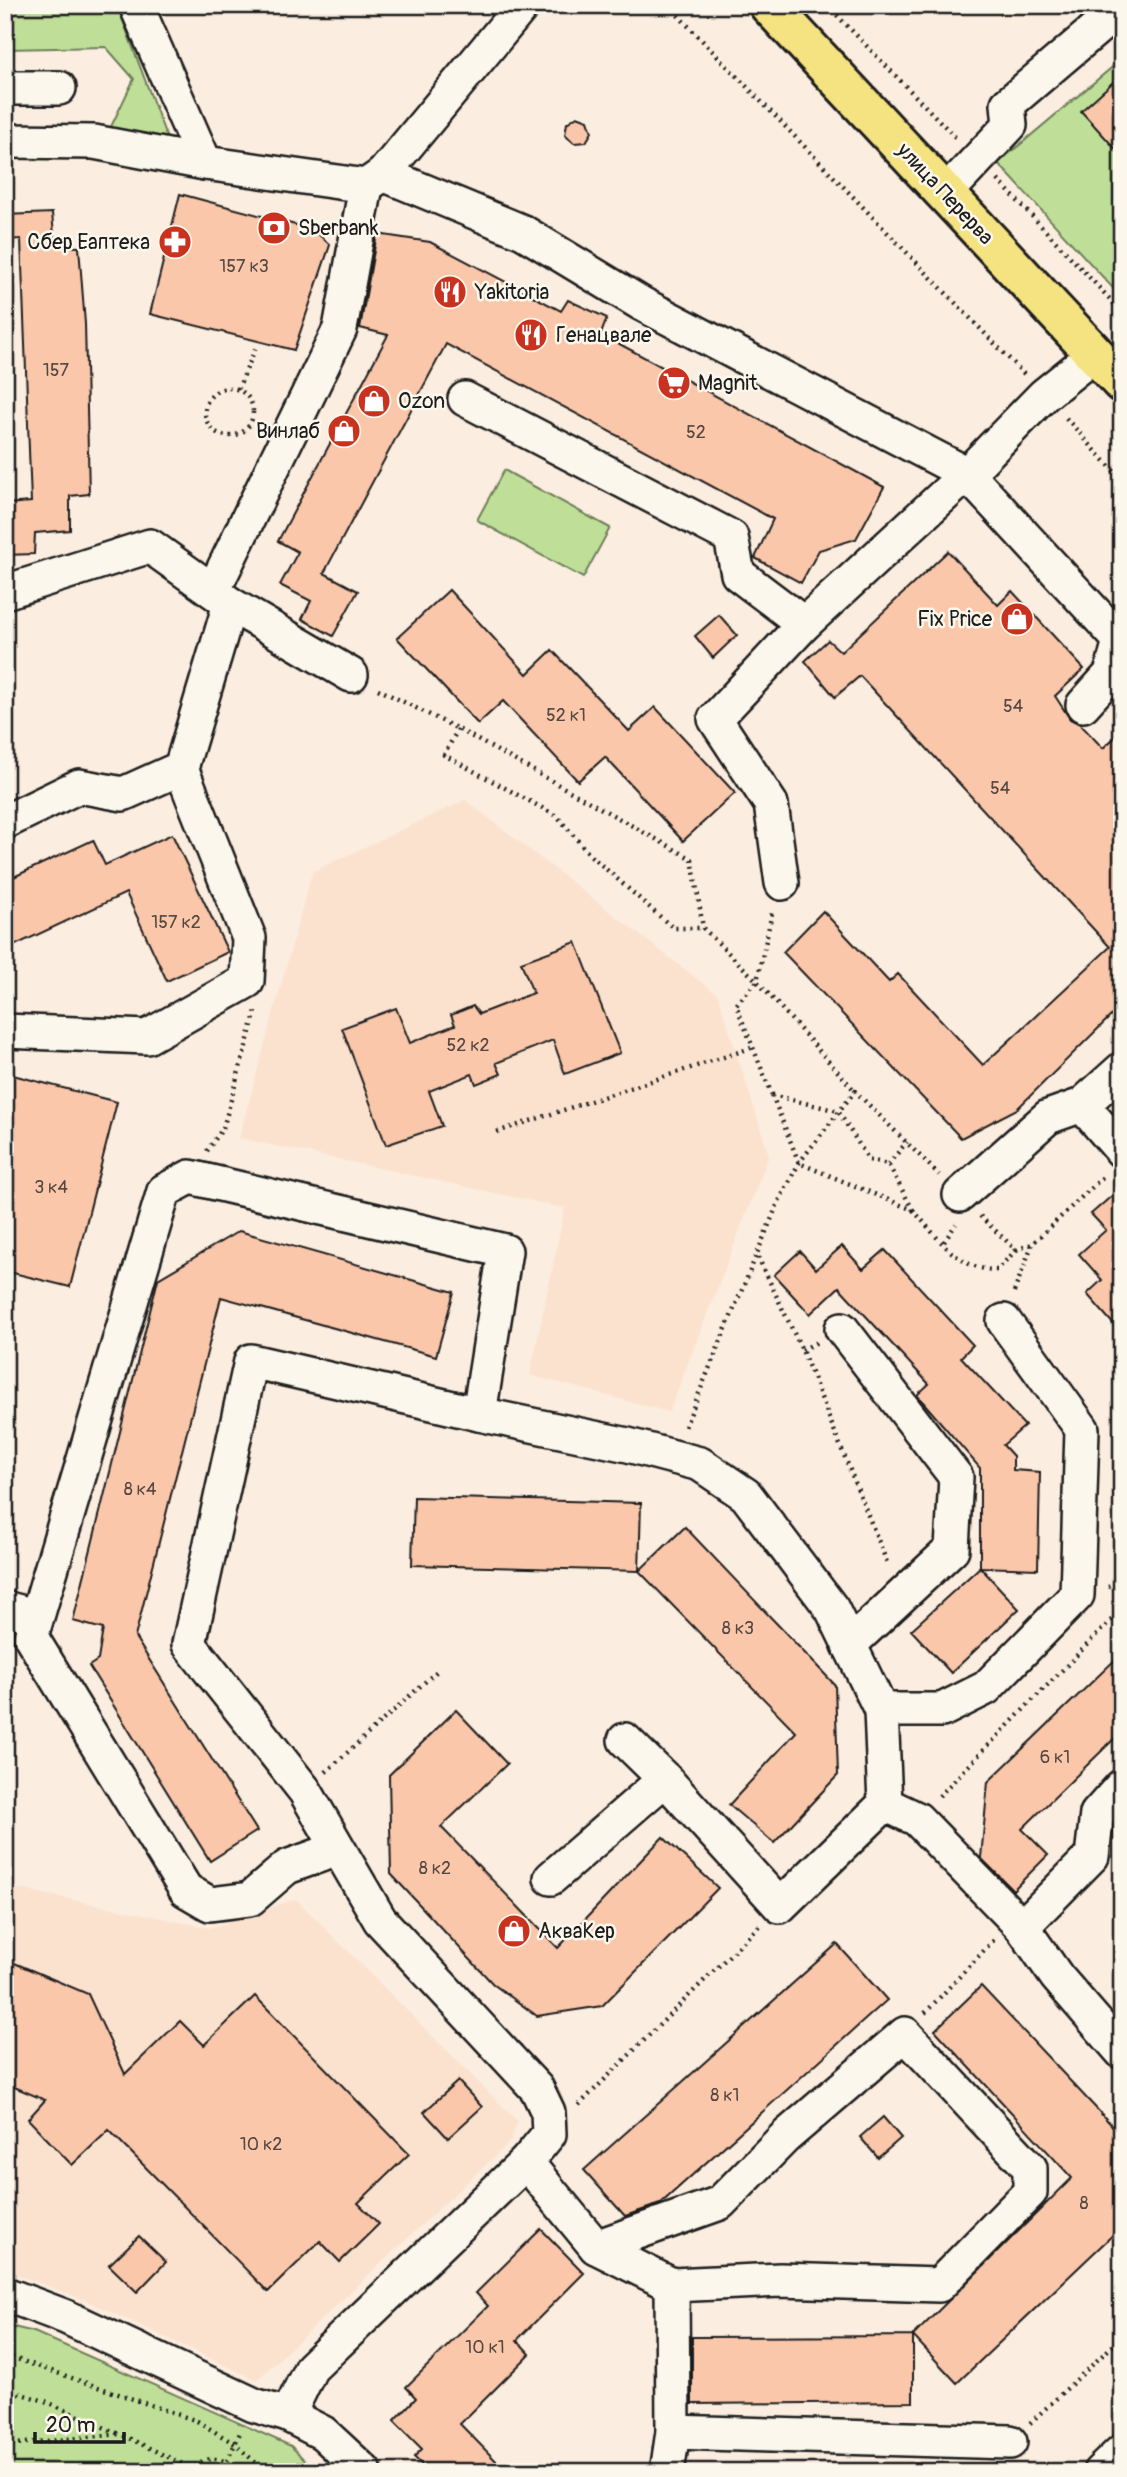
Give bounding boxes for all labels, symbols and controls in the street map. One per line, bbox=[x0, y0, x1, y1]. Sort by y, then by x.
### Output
street label: улица Перерва bbox=[890, 136, 999, 251]
bank icon: Sberbank bbox=[255, 209, 293, 247]
place label: Sberbank bbox=[298, 215, 379, 242]
pharmacy icon: Сбер Еаптека bbox=[156, 223, 194, 261]
place label: Сбер Еаптека bbox=[27, 229, 150, 256]
house number: 157 к3 bbox=[219, 255, 269, 278]
restaurant icon: Yakitoria bbox=[431, 273, 469, 311]
place label: Yakitoria bbox=[474, 279, 549, 306]
restaurant icon: Генацвале bbox=[512, 316, 550, 354]
place label: Генацвале bbox=[556, 322, 652, 349]
house number: 157 bbox=[43, 359, 70, 382]
supermarket icon: Magnit bbox=[655, 364, 693, 402]
place label: Magnit bbox=[698, 370, 758, 397]
shop icon: Ozon bbox=[355, 382, 393, 420]
place label: Ozon bbox=[398, 388, 445, 415]
shop icon: Винлаб bbox=[325, 412, 363, 450]
place label: Винлаб bbox=[256, 418, 320, 445]
house number: 52 bbox=[686, 421, 706, 444]
shop icon: Fix Price bbox=[998, 600, 1036, 638]
place label: Fix Price bbox=[917, 606, 993, 633]
house number: 54 bbox=[1003, 695, 1024, 718]
house number: 52 к1 bbox=[546, 704, 586, 727]
house number: 54 bbox=[990, 777, 1011, 800]
house number: 157 к2 bbox=[151, 911, 201, 934]
house number: 52 к2 bbox=[446, 1034, 490, 1057]
house number: 3 к4 bbox=[34, 1176, 68, 1199]
house number: 8 к4 bbox=[124, 1478, 157, 1501]
house number: 8 к3 bbox=[722, 1617, 754, 1640]
house number: 6 к1 bbox=[1040, 1746, 1070, 1769]
house number: 8 к2 bbox=[419, 1857, 451, 1880]
shop icon: АкваКер bbox=[495, 1912, 533, 1950]
place label: АкваКер bbox=[538, 1918, 615, 1945]
house number: 8 к1 bbox=[710, 2084, 740, 2107]
house number: 10 к2 bbox=[240, 2133, 282, 2156]
house number: 8 bbox=[1079, 2192, 1089, 2215]
house number: 10 к1 bbox=[465, 2336, 505, 2359]
scale bar bbox=[35, 2400, 124, 2444]
text: 20 m bbox=[46, 2412, 95, 2439]

